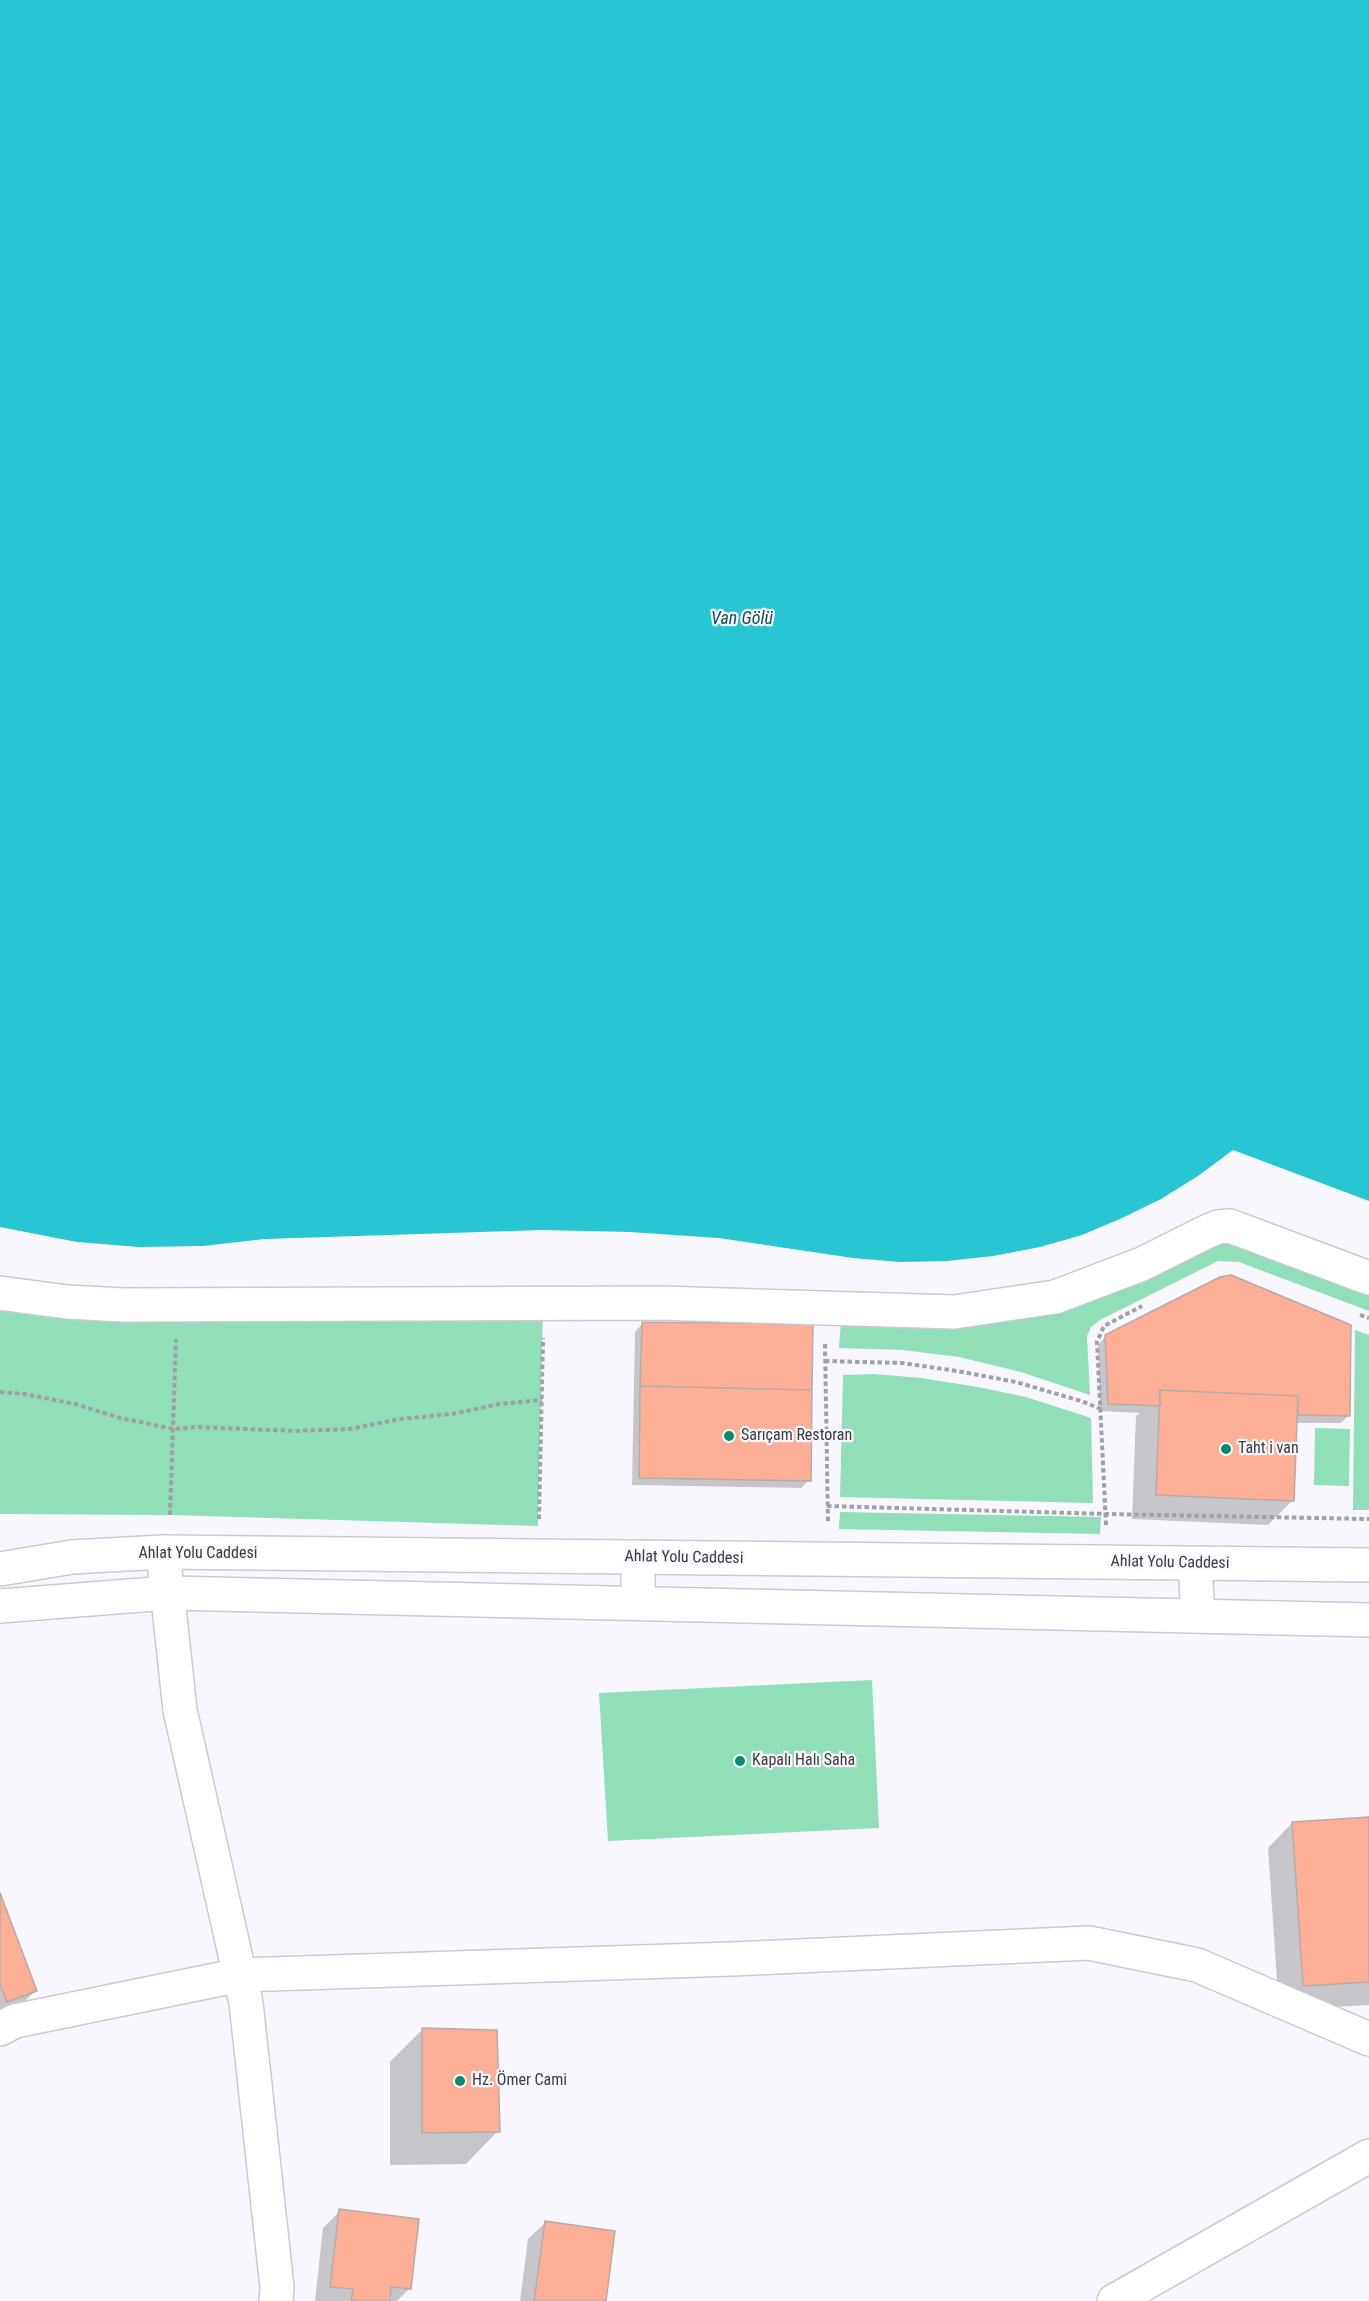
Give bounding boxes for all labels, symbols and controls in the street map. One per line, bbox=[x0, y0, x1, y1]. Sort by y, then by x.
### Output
water label: Van Gölü bbox=[711, 608, 773, 630]
place label: Sarıçam Restoran bbox=[741, 1426, 852, 1446]
marker: Sarıçam Restoran bbox=[722, 1429, 736, 1443]
place label: Taht i van bbox=[1238, 1439, 1299, 1459]
marker: Taht i van bbox=[1219, 1442, 1233, 1456]
street label: Ahlat Yolu Caddesi bbox=[139, 1544, 257, 1564]
street label: Ahlat Yolu Caddesi bbox=[624, 1547, 744, 1569]
street label: Ahlat Yolu Caddesi bbox=[1110, 1552, 1230, 1574]
place label: Kapalı Halı Saha bbox=[752, 1751, 855, 1771]
marker: Kapalı Halı Saha bbox=[733, 1754, 747, 1768]
place label: Hz. Ömer Cami bbox=[472, 2071, 567, 2091]
marker: Hz. Ömer Cami bbox=[453, 2074, 467, 2088]

